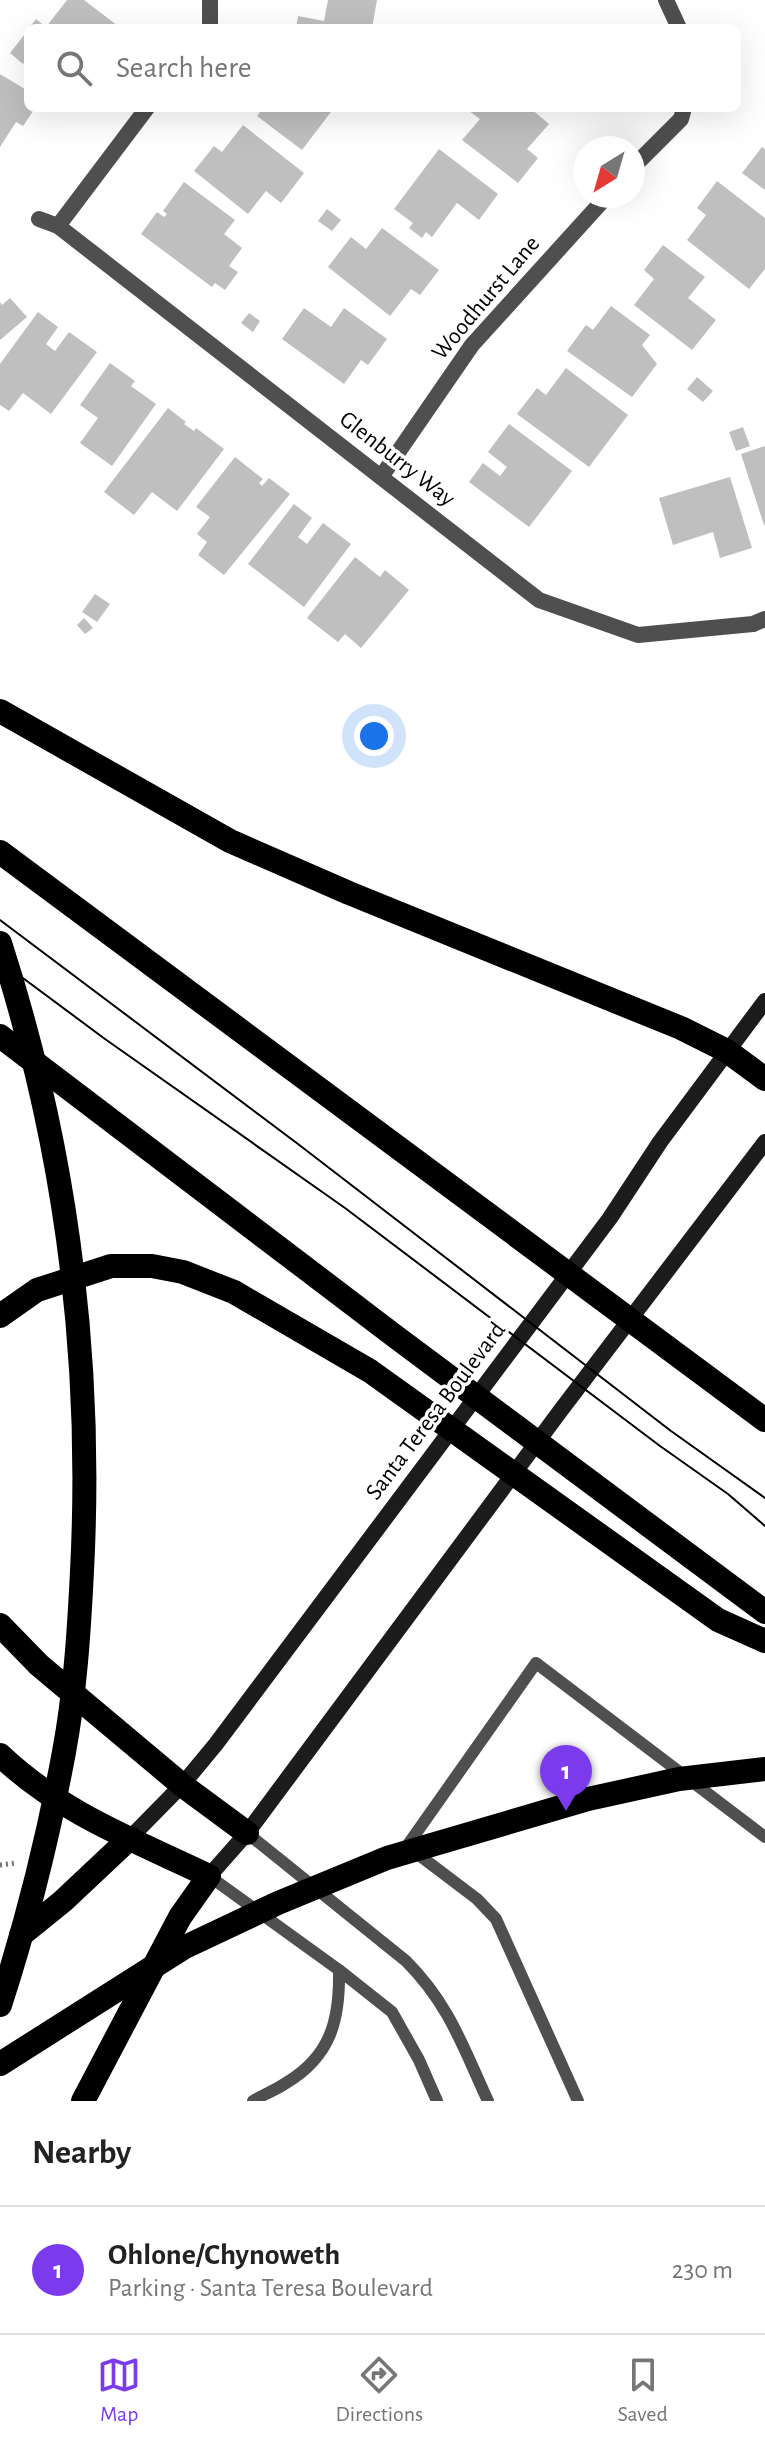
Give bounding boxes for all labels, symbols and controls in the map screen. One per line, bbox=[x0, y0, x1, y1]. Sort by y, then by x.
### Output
search box bbox=[24, 24, 741, 112]
icon: search bbox=[52, 46, 96, 90]
text: Search here bbox=[116, 53, 252, 83]
north arrow bbox=[573, 136, 645, 208]
street label: Woodhurst Lane bbox=[428, 232, 544, 364]
street label: Glenburry Way bbox=[335, 407, 459, 511]
your location bbox=[354, 716, 394, 756]
street label: Santa Teresa Boulevard bbox=[362, 1318, 510, 1504]
pin: 1 bbox=[540, 1745, 592, 1811]
text: Nearby bbox=[32, 2136, 131, 2170]
text: Ohlone/Chynoweth bbox=[108, 2240, 340, 2270]
text: 1 bbox=[53, 2257, 63, 2283]
text: 230 m bbox=[672, 2257, 733, 2283]
text: Parking · Santa Teresa Boulevard bbox=[108, 2275, 433, 2301]
tab: Map bbox=[97, 2353, 141, 2427]
tab: Directions bbox=[335, 2353, 423, 2427]
tab: Saved bbox=[617, 2353, 668, 2427]

